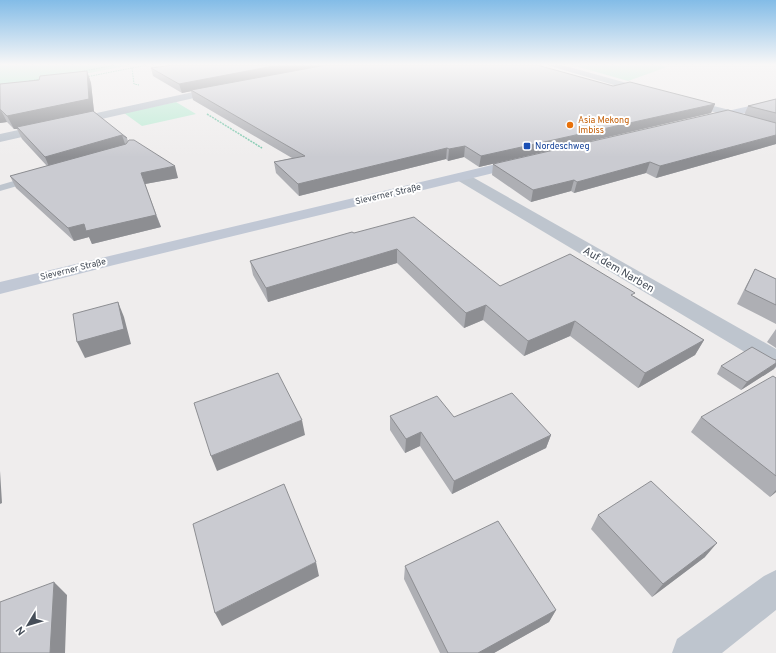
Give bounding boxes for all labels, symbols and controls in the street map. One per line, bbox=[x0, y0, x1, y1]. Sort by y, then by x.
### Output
place label: Asia Mekong Imbiss bbox=[578, 115, 629, 136]
marker: Asia Mekong Imbiss bbox=[565, 120, 575, 130]
marker: Nordeschweg bbox=[522, 141, 532, 151]
place label: Nordeschweg bbox=[535, 141, 589, 152]
street label: Sieverner Straße bbox=[354, 182, 422, 207]
street label: Auf dem Narben bbox=[580, 244, 657, 296]
street label: Sieverner Straße bbox=[39, 256, 107, 283]
north arrow bbox=[8, 605, 48, 645]
text: N bbox=[13, 623, 29, 638]

